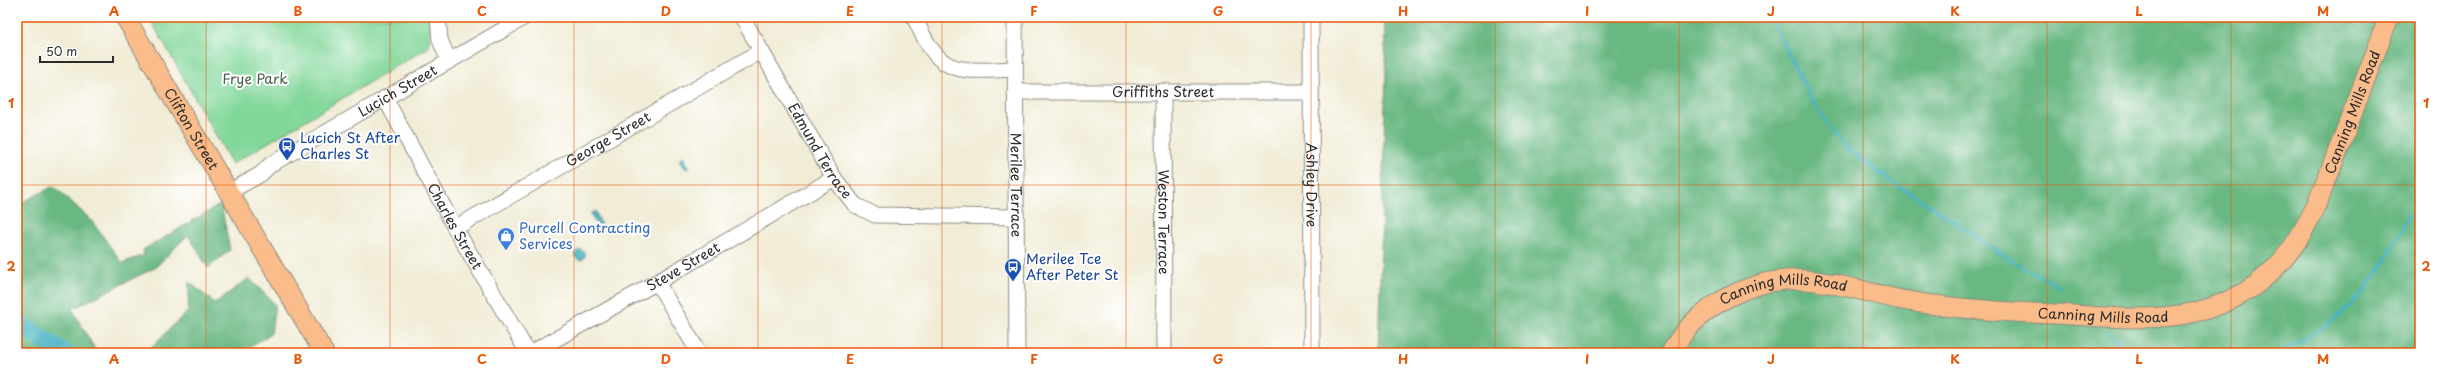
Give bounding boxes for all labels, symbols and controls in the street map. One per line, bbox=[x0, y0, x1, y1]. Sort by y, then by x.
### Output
text: A bbox=[109, 1, 119, 20]
text: B bbox=[294, 1, 303, 20]
text: C bbox=[477, 1, 487, 20]
text: D bbox=[661, 1, 671, 20]
text: E bbox=[846, 1, 854, 20]
text: F bbox=[1030, 1, 1038, 20]
text: G bbox=[1213, 1, 1223, 20]
text: H bbox=[1398, 1, 1408, 20]
text: I bbox=[1585, 1, 1589, 20]
text: J bbox=[1767, 1, 1775, 20]
text: K bbox=[1950, 1, 1960, 20]
text: L bbox=[2135, 1, 2143, 20]
text: M bbox=[2317, 1, 2329, 20]
scale bar bbox=[40, 38, 113, 64]
text: 50 m bbox=[46, 42, 77, 60]
street label: Canning Mills Road bbox=[2319, 47, 2385, 177]
street label: Lucich Street bbox=[354, 59, 441, 122]
park label: Frye Park bbox=[222, 68, 288, 89]
street label: Griffiths Street bbox=[1112, 81, 1214, 102]
street label: Clifton Street bbox=[159, 84, 224, 174]
text: 1 bbox=[8, 93, 14, 112]
text: 1 bbox=[2423, 93, 2429, 112]
street label: Edmund Terrace bbox=[783, 99, 857, 203]
street label: George Street bbox=[562, 106, 655, 172]
place label: Lucich St After Charles St bbox=[300, 127, 401, 164]
street label: Merilee Terrace bbox=[1006, 133, 1027, 237]
bus stop icon: Lucich St After Charles St bbox=[277, 136, 297, 161]
street label: Ashley Drive bbox=[1301, 143, 1323, 227]
street label: Weston Terrace bbox=[1153, 169, 1175, 275]
street label: Charles Street bbox=[423, 179, 488, 274]
place label: Purcell Contracting Services bbox=[519, 217, 650, 254]
shop icon: Purcell Contracting Services bbox=[496, 226, 516, 251]
street label: Steve Street bbox=[642, 236, 724, 296]
place label: Merilee Tce After Peter St bbox=[1026, 248, 1119, 285]
text: 2 bbox=[6, 256, 16, 275]
text: 2 bbox=[2421, 256, 2431, 275]
bus stop icon: Merilee Tce After Peter St bbox=[1003, 257, 1023, 282]
street label: Canning Mills Road bbox=[1715, 269, 1849, 310]
street label: Canning Mills Road bbox=[2037, 302, 2169, 328]
text: A bbox=[109, 349, 119, 368]
text: B bbox=[294, 349, 303, 368]
text: C bbox=[477, 349, 487, 368]
text: D bbox=[661, 349, 671, 368]
text: E bbox=[846, 349, 854, 368]
text: F bbox=[1030, 349, 1038, 368]
text: G bbox=[1213, 349, 1223, 368]
text: H bbox=[1398, 349, 1408, 368]
text: I bbox=[1585, 349, 1589, 368]
text: J bbox=[1767, 349, 1775, 368]
text: K bbox=[1950, 349, 1960, 368]
text: L bbox=[2135, 349, 2143, 368]
text: M bbox=[2317, 349, 2329, 368]

